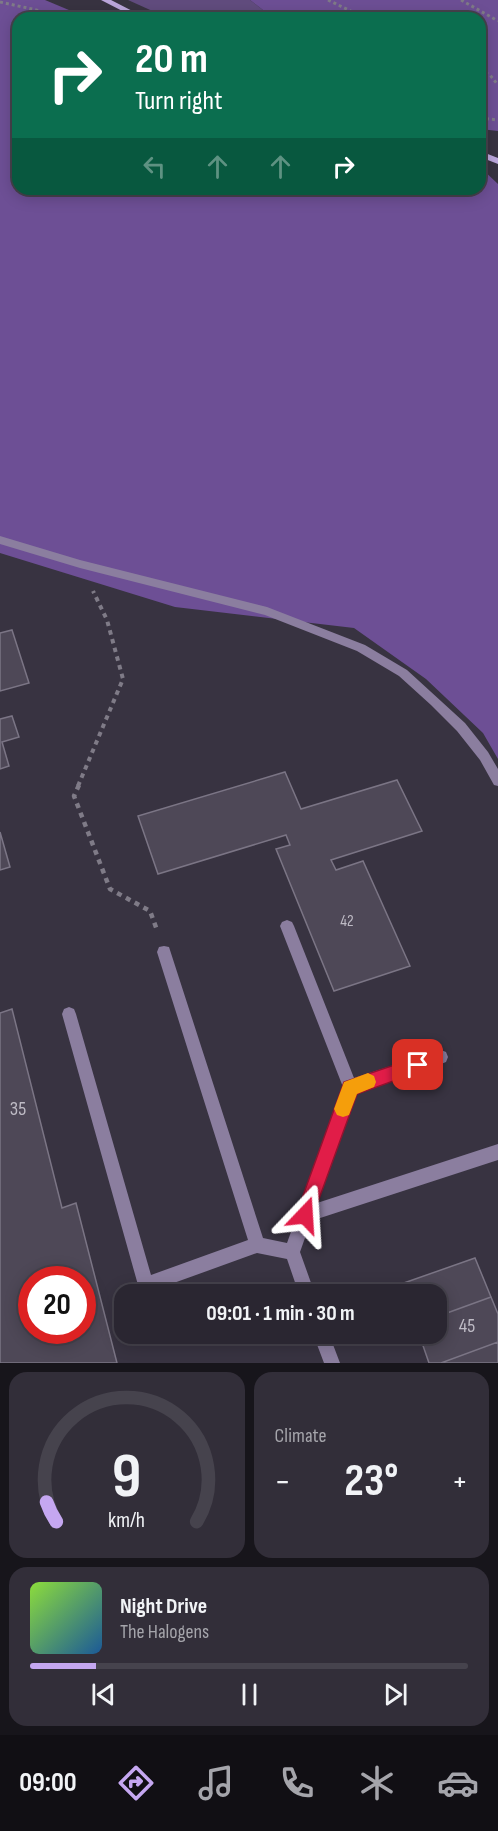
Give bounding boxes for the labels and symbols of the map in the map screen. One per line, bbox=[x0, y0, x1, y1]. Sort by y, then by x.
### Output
house number: 42 bbox=[340, 912, 354, 931]
pin bbox=[392, 1039, 443, 1090]
house number: 35 bbox=[10, 1097, 26, 1121]
position arrow bbox=[273, 1183, 337, 1247]
speed limit sign: 20 bbox=[18, 1266, 96, 1344]
house number: 45 bbox=[459, 1314, 475, 1338]

